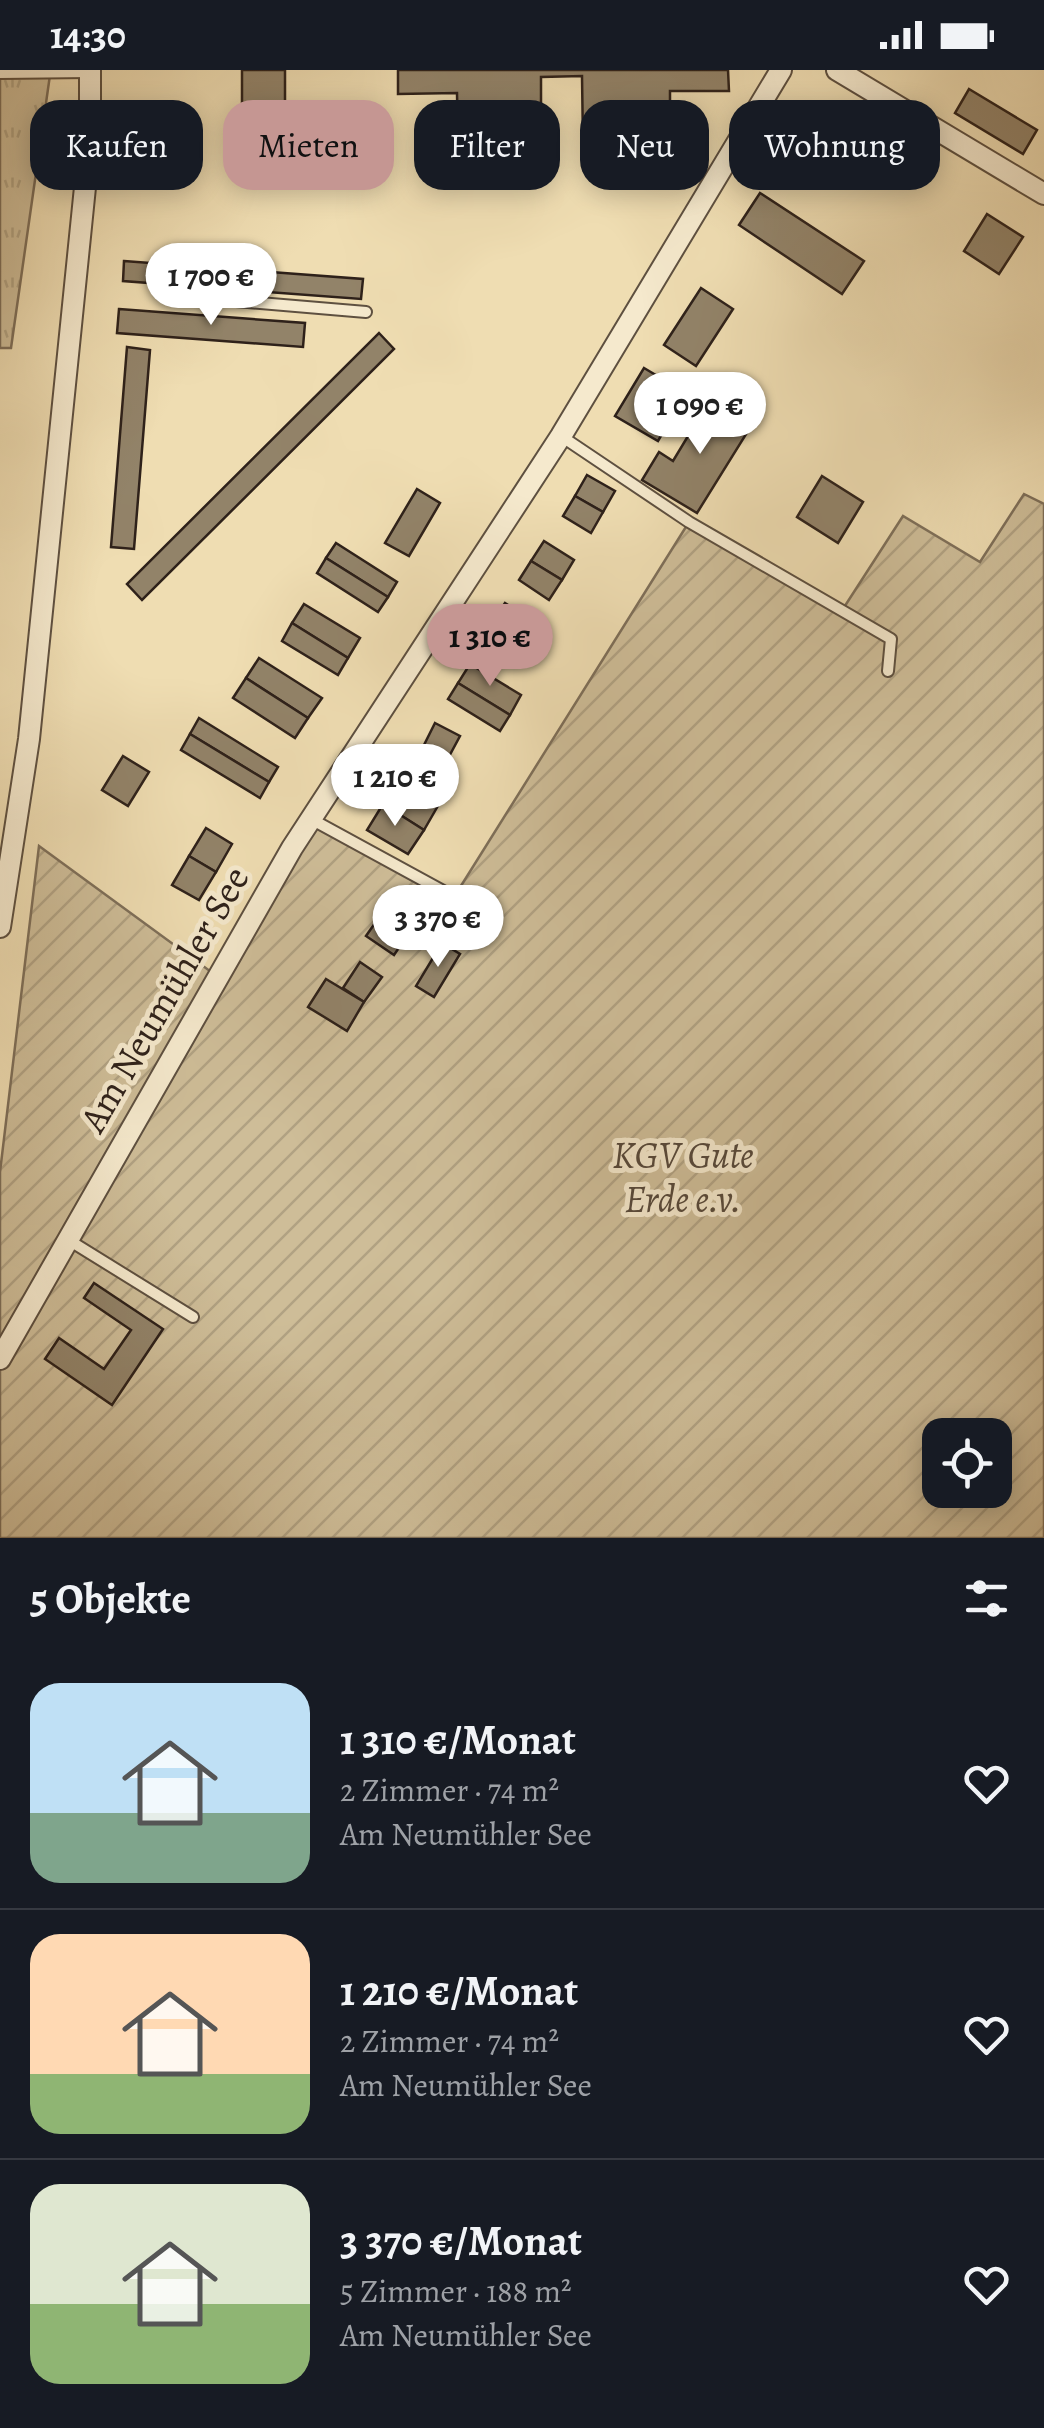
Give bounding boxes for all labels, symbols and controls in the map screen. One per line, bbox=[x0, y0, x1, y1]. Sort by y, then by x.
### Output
text: 14:30 bbox=[50, 9, 126, 61]
chip: Kaufen bbox=[30, 100, 203, 190]
chip: Mieten bbox=[223, 100, 394, 190]
chip: Filter bbox=[414, 100, 560, 190]
chip: Neu bbox=[580, 100, 709, 190]
chip: Wohnung bbox=[729, 100, 940, 190]
pin: 1 700 € bbox=[119, 243, 303, 328]
text: 1 700 € bbox=[168, 253, 254, 297]
pin: 1 090 € bbox=[608, 372, 792, 457]
text: 1 090 € bbox=[656, 382, 744, 426]
pin: 1 310 € bbox=[398, 604, 582, 689]
text: 1 310 € bbox=[449, 614, 531, 658]
pin: 1 210 € bbox=[303, 744, 487, 829]
text: 1 210 € bbox=[353, 754, 437, 798]
street label: Am Neumühler See bbox=[66, 857, 261, 1142]
pin: 3 370 € bbox=[346, 885, 530, 970]
text: 3 370 € bbox=[395, 895, 481, 939]
park label: KGV Gute Erde e.v. bbox=[612, 1129, 754, 1225]
map controls bbox=[922, 1418, 1012, 1508]
button: locate bbox=[922, 1418, 1012, 1508]
text: 5 Objekte bbox=[30, 1570, 191, 1627]
icon: filters bbox=[959, 1571, 1014, 1626]
text: 1 310 €/Monat bbox=[340, 1711, 576, 1768]
icon: home bbox=[110, 1723, 230, 1843]
icon: heart bbox=[959, 1756, 1014, 1811]
text: 2 Zimmer · 74 m² bbox=[340, 1768, 559, 1812]
text: Am Neumühler See bbox=[340, 1812, 592, 1856]
text: 1 210 €/Monat bbox=[340, 1962, 578, 2019]
icon: home bbox=[110, 1974, 230, 2094]
icon: heart bbox=[959, 2007, 1014, 2062]
text: 2 Zimmer · 74 m² bbox=[340, 2019, 559, 2063]
text: Am Neumühler See bbox=[340, 2063, 592, 2107]
text: 3 370 €/Monat bbox=[340, 2212, 582, 2269]
icon: home bbox=[110, 2224, 230, 2344]
icon: heart bbox=[959, 2257, 1014, 2312]
text: 5 Zimmer · 188 m² bbox=[340, 2269, 572, 2313]
text: Am Neumühler See bbox=[340, 2313, 592, 2357]

